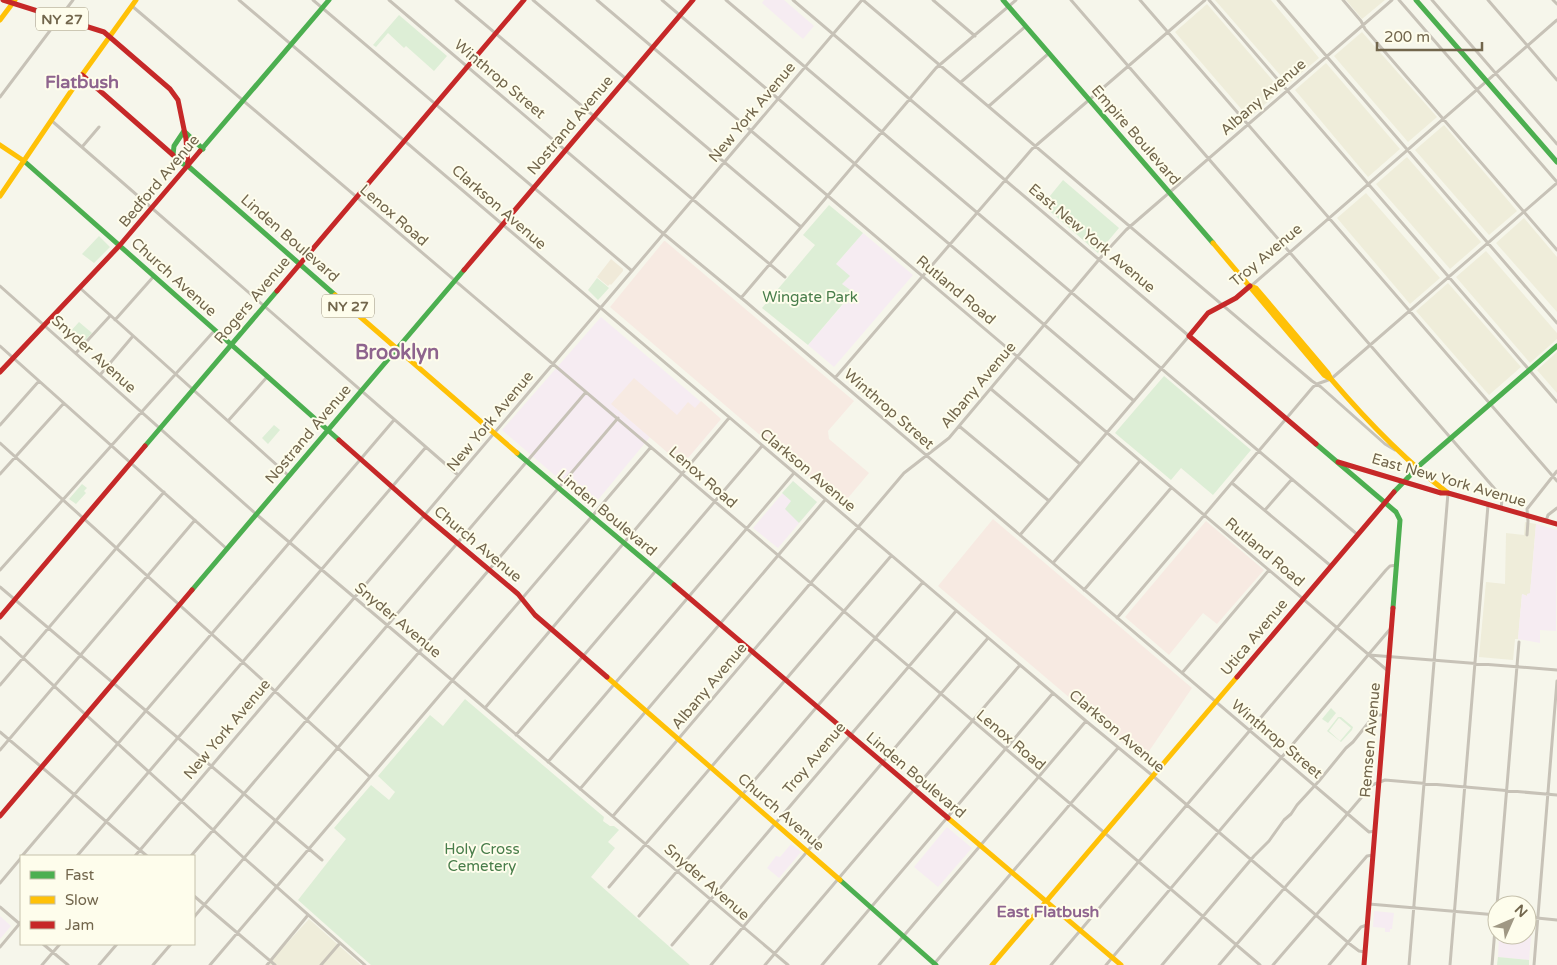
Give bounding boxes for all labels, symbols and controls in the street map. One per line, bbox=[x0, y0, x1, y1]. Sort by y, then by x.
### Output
road number: NY 27 bbox=[36, 8, 88, 30]
scale bar bbox=[1377, 20, 1482, 52]
text: 200 m bbox=[1384, 28, 1430, 46]
street label: Winthrop Street bbox=[451, 36, 549, 123]
street label: Albany Avenue bbox=[1217, 55, 1309, 139]
street label: New York Avenue bbox=[705, 58, 799, 166]
district label: Flatbush bbox=[45, 71, 119, 93]
street label: Nostrand Avenue bbox=[523, 72, 617, 178]
street label: Empire Boulevard bbox=[1088, 81, 1184, 189]
street label: Bedford Avenue bbox=[115, 131, 203, 231]
street label: Clarkson Avenue bbox=[448, 161, 550, 253]
street label: Lenox Road bbox=[356, 180, 432, 250]
street label: East New York Avenue bbox=[1025, 180, 1159, 296]
street label: Linden Boulevard bbox=[237, 190, 343, 286]
street label: Troy Avenue bbox=[1226, 220, 1306, 290]
street label: Church Avenue bbox=[128, 234, 220, 320]
street label: Rutland Road bbox=[913, 252, 999, 328]
street label: Rogers Avenue bbox=[210, 253, 294, 347]
park label: Wingate Park bbox=[762, 288, 858, 306]
road number: NY 27 bbox=[322, 294, 374, 318]
street label: Snyder Avenue bbox=[48, 311, 140, 397]
street label: Albany Avenue bbox=[937, 338, 1019, 432]
district label: Brooklyn bbox=[355, 341, 439, 365]
street label: Winthrop Street bbox=[840, 365, 938, 453]
street label: New York Avenue bbox=[443, 367, 537, 475]
street label: Nostrand Avenue bbox=[261, 381, 355, 487]
street label: Clarkson Avenue bbox=[756, 425, 860, 515]
street label: Lenox Road bbox=[665, 442, 741, 512]
street label: East New York Avenue bbox=[1370, 449, 1528, 511]
street label: Linden Boulevard bbox=[554, 466, 660, 560]
street label: Church Avenue bbox=[431, 502, 525, 586]
street label: Rutland Road bbox=[1222, 514, 1308, 590]
street label: Snyder Avenue bbox=[351, 579, 445, 661]
street label: Utica Avenue bbox=[1217, 595, 1291, 679]
street label: Albany Avenue bbox=[668, 639, 750, 733]
street label: New York Avenue bbox=[180, 675, 274, 783]
street label: Remsen Avenue bbox=[1356, 682, 1384, 798]
street label: Clarkson Avenue bbox=[1065, 686, 1169, 776]
street label: Winthrop Street bbox=[1228, 696, 1326, 783]
street label: Lenox Road bbox=[973, 706, 1049, 774]
street label: Troy Avenue bbox=[779, 718, 849, 798]
street label: Linden Boulevard bbox=[863, 728, 969, 822]
street label: Church Avenue bbox=[734, 769, 828, 855]
park label: Holy Cross Cemetery bbox=[444, 840, 520, 875]
street label: Snyder Avenue bbox=[661, 840, 753, 924]
legend bbox=[20, 855, 195, 945]
text: Fast bbox=[65, 866, 95, 884]
text: Slow bbox=[65, 891, 99, 909]
north arrow bbox=[1487, 895, 1537, 945]
text: N bbox=[1511, 901, 1531, 921]
district label: East Flatbush bbox=[997, 902, 1099, 922]
text: Jam bbox=[65, 916, 94, 934]

